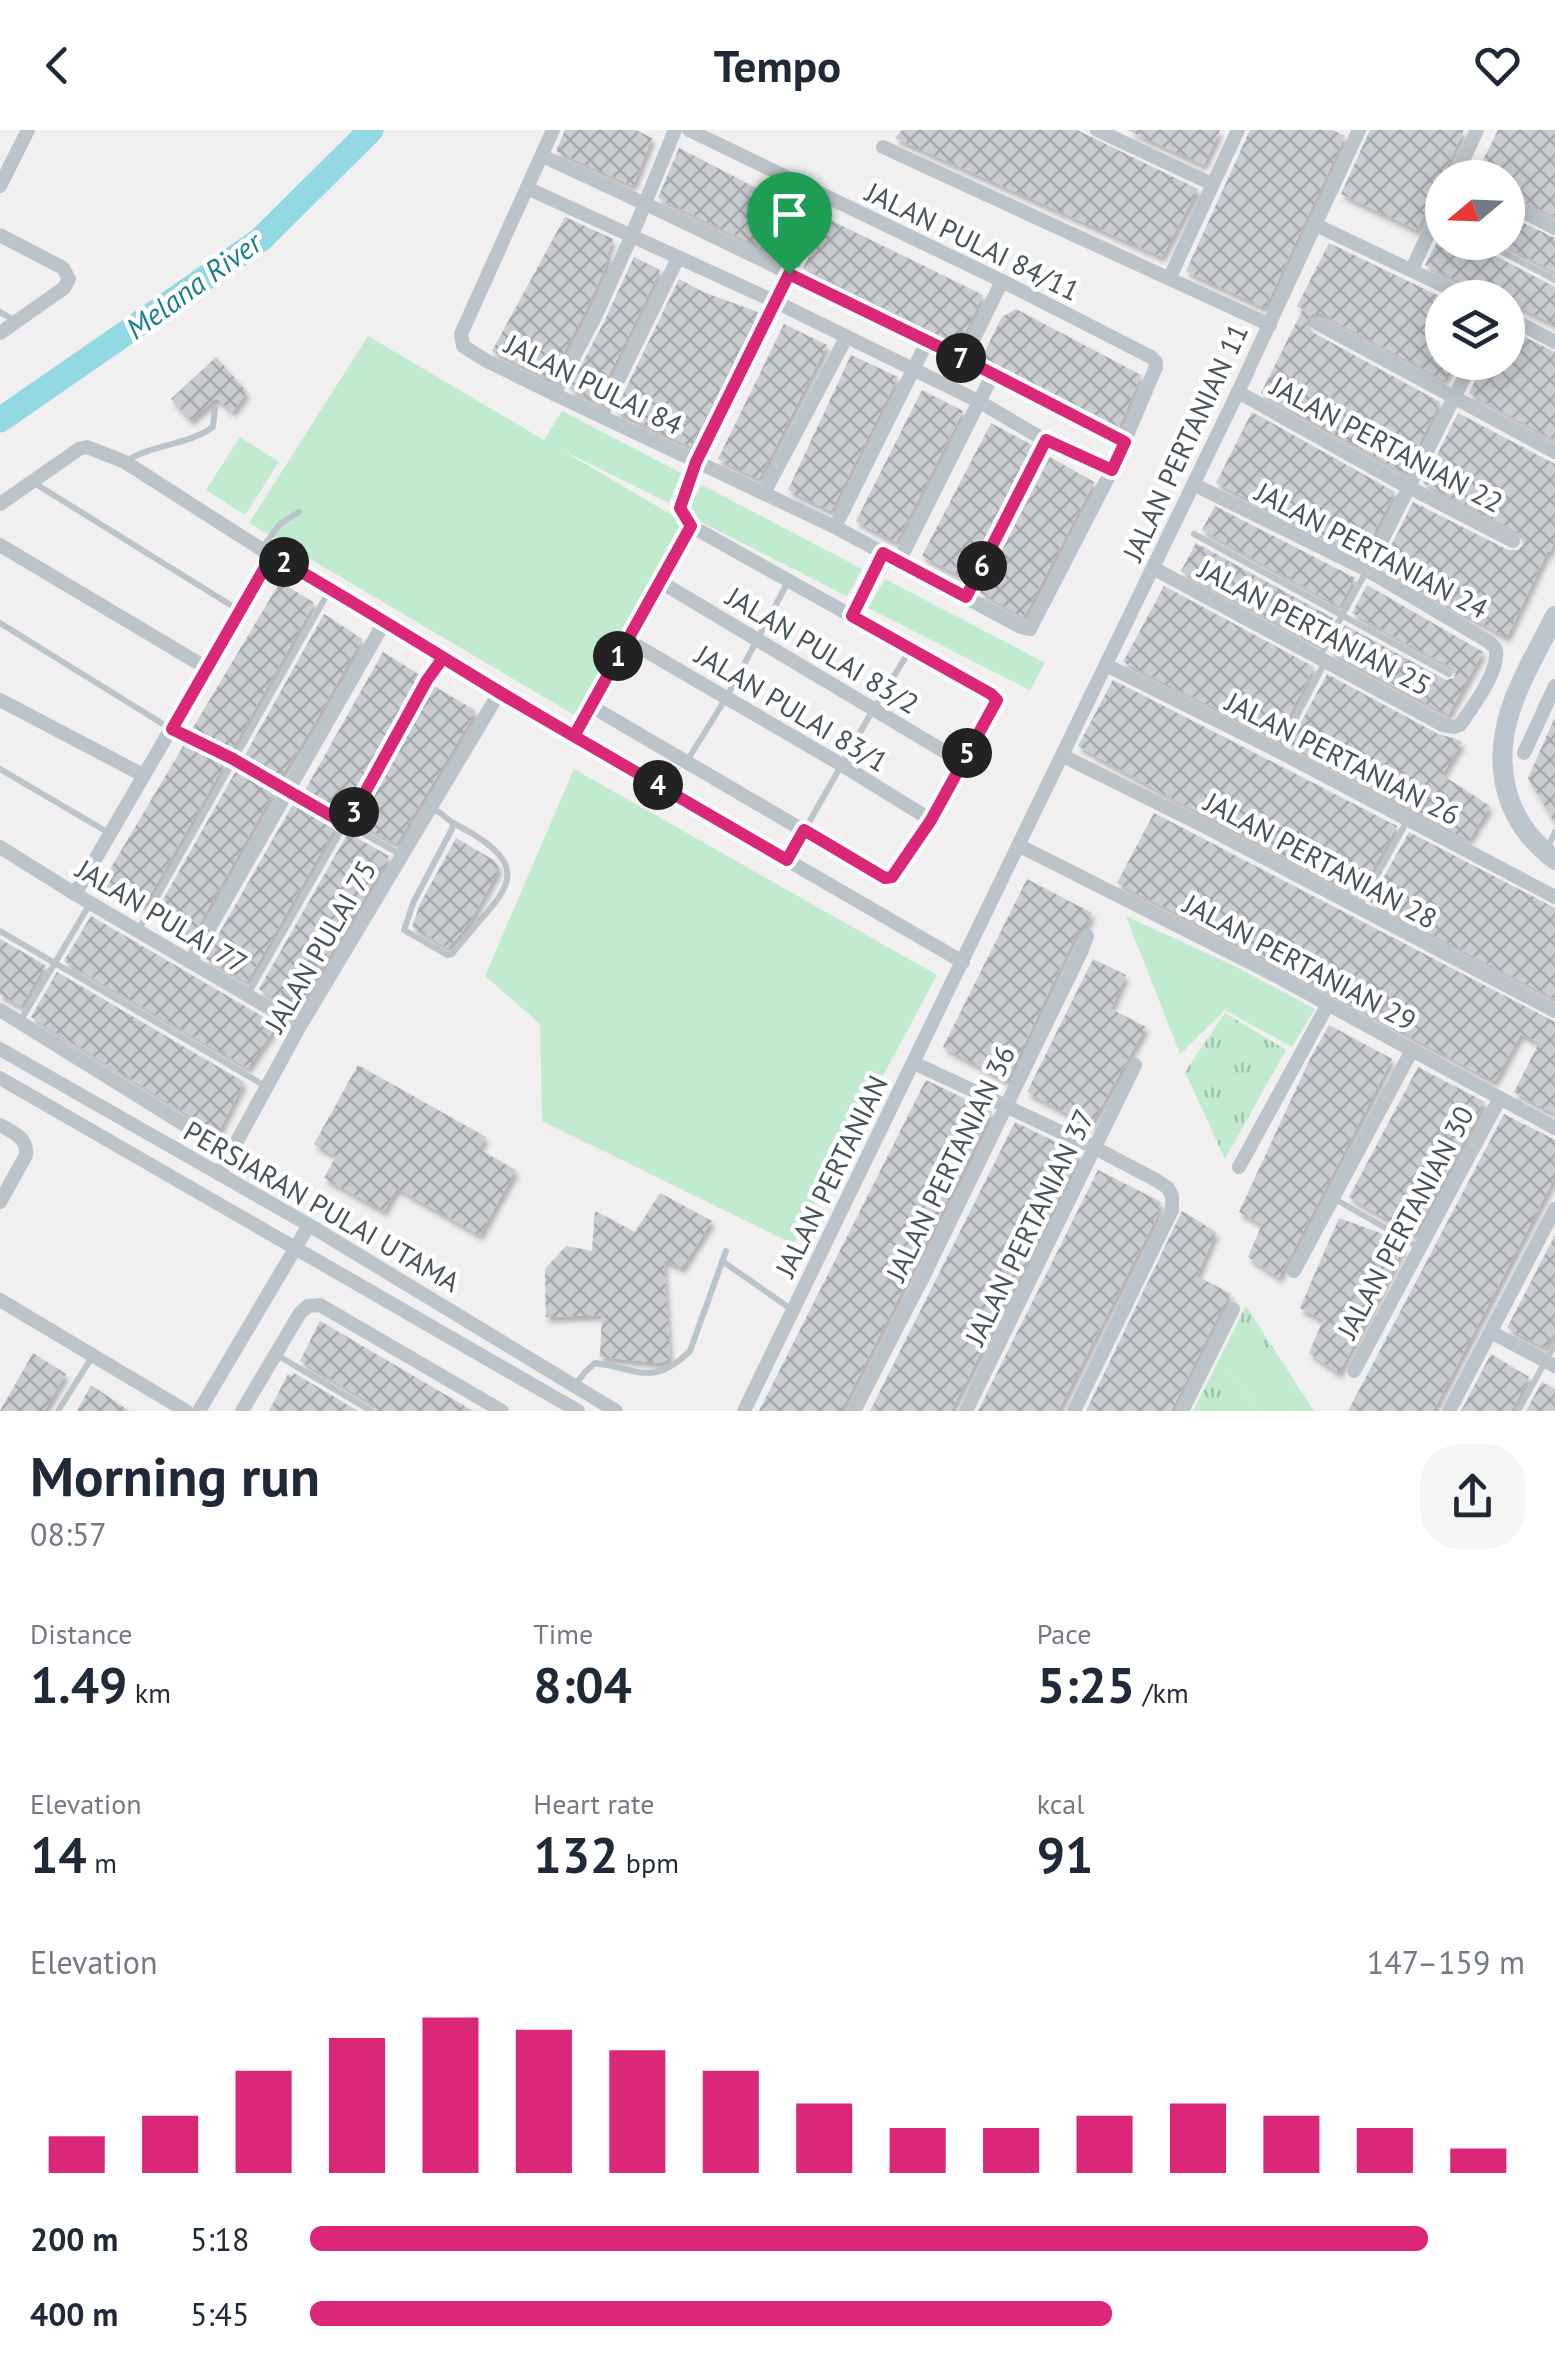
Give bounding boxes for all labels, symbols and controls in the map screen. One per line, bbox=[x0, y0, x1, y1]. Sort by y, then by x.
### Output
text: Tempo bbox=[714, 36, 841, 94]
icon: back bbox=[30, 38, 85, 93]
icon: heart bbox=[1470, 38, 1525, 93]
north arrow bbox=[1425, 160, 1525, 260]
map controls bbox=[1425, 160, 1525, 380]
pin bbox=[747, 172, 832, 275]
street label: JALAN PULAI 84/11 bbox=[859, 173, 1086, 309]
icon: arrive bbox=[762, 187, 817, 242]
water label: Melana River bbox=[117, 221, 270, 347]
button: layers bbox=[1425, 280, 1525, 380]
street label: JALAN PERTANIAN 11 bbox=[1113, 317, 1256, 568]
street label: JALAN PULAI 84 bbox=[498, 325, 689, 443]
pin: 7 bbox=[936, 333, 986, 383]
text: 7 bbox=[953, 339, 969, 376]
street label: JALAN PERTANIAN 22 bbox=[1264, 367, 1509, 521]
street label: JALAN PERTANIAN 24 bbox=[1249, 473, 1494, 627]
pin: 2 bbox=[259, 537, 309, 587]
pin: 6 bbox=[957, 541, 1007, 591]
text: 2 bbox=[276, 543, 292, 580]
text: 6 bbox=[974, 547, 990, 584]
street label: JALAN PERTANIAN 25 bbox=[1192, 550, 1437, 704]
street label: JALAN PULAI 83/2 bbox=[719, 577, 926, 722]
pin: 1 bbox=[593, 631, 643, 681]
street label: JALAN PULAI 83/1 bbox=[688, 635, 895, 780]
text: 1 bbox=[610, 637, 626, 674]
street label: JALAN PERTANIAN 26 bbox=[1219, 683, 1466, 833]
pin: 5 bbox=[942, 728, 992, 778]
text: 5 bbox=[959, 734, 975, 771]
pin: 4 bbox=[633, 760, 683, 810]
text: 4 bbox=[650, 766, 666, 803]
street label: JALAN PERTANIAN 28 bbox=[1198, 783, 1443, 937]
pin: 3 bbox=[329, 787, 379, 837]
text: 3 bbox=[346, 793, 362, 830]
street label: JALAN PULAI 77 bbox=[69, 850, 254, 982]
street label: JALAN PULAI 75 bbox=[255, 853, 384, 1040]
street label: JALAN PERTANIAN 29 bbox=[1177, 885, 1422, 1039]
street label: JALAN PERTANIAN 36 bbox=[876, 1039, 1023, 1288]
street label: JALAN PERTANIAN bbox=[766, 1069, 896, 1284]
street label: JALAN PERTANIAN 30 bbox=[1328, 1100, 1482, 1345]
street label: JALAN PERTANIAN 37 bbox=[955, 1103, 1102, 1352]
street label: PERSIARAN PULAI UTAMA bbox=[177, 1112, 467, 1301]
text: Morning run bbox=[30, 1440, 320, 1511]
button: share bbox=[1420, 1444, 1525, 1549]
text: 08:57 bbox=[30, 1513, 107, 1555]
text: Distance bbox=[30, 1615, 133, 1652]
text: Time bbox=[533, 1615, 593, 1652]
text: Pace bbox=[1037, 1615, 1091, 1652]
text: 1.49 bbox=[30, 1652, 127, 1717]
text: 8:04 bbox=[533, 1652, 632, 1717]
text: 5:25 bbox=[1037, 1652, 1135, 1717]
text: km bbox=[127, 1674, 171, 1711]
text: /km bbox=[1135, 1674, 1189, 1711]
text: Elevation bbox=[30, 1785, 142, 1822]
text: Heart rate bbox=[533, 1785, 654, 1822]
text: kcal bbox=[1037, 1785, 1084, 1822]
text: 14 bbox=[30, 1822, 87, 1887]
text: 132 bbox=[533, 1822, 618, 1887]
text: 91 bbox=[1037, 1822, 1093, 1887]
text: m bbox=[87, 1844, 117, 1881]
text: bpm bbox=[618, 1844, 679, 1881]
text: Elevation bbox=[30, 1941, 157, 1983]
text: 147–159 m bbox=[1367, 1941, 1525, 1983]
text: 200 m bbox=[30, 2218, 118, 2260]
text: 5:18 bbox=[190, 2218, 249, 2260]
text: 400 m bbox=[30, 2293, 118, 2335]
text: 5:45 bbox=[190, 2293, 249, 2335]

